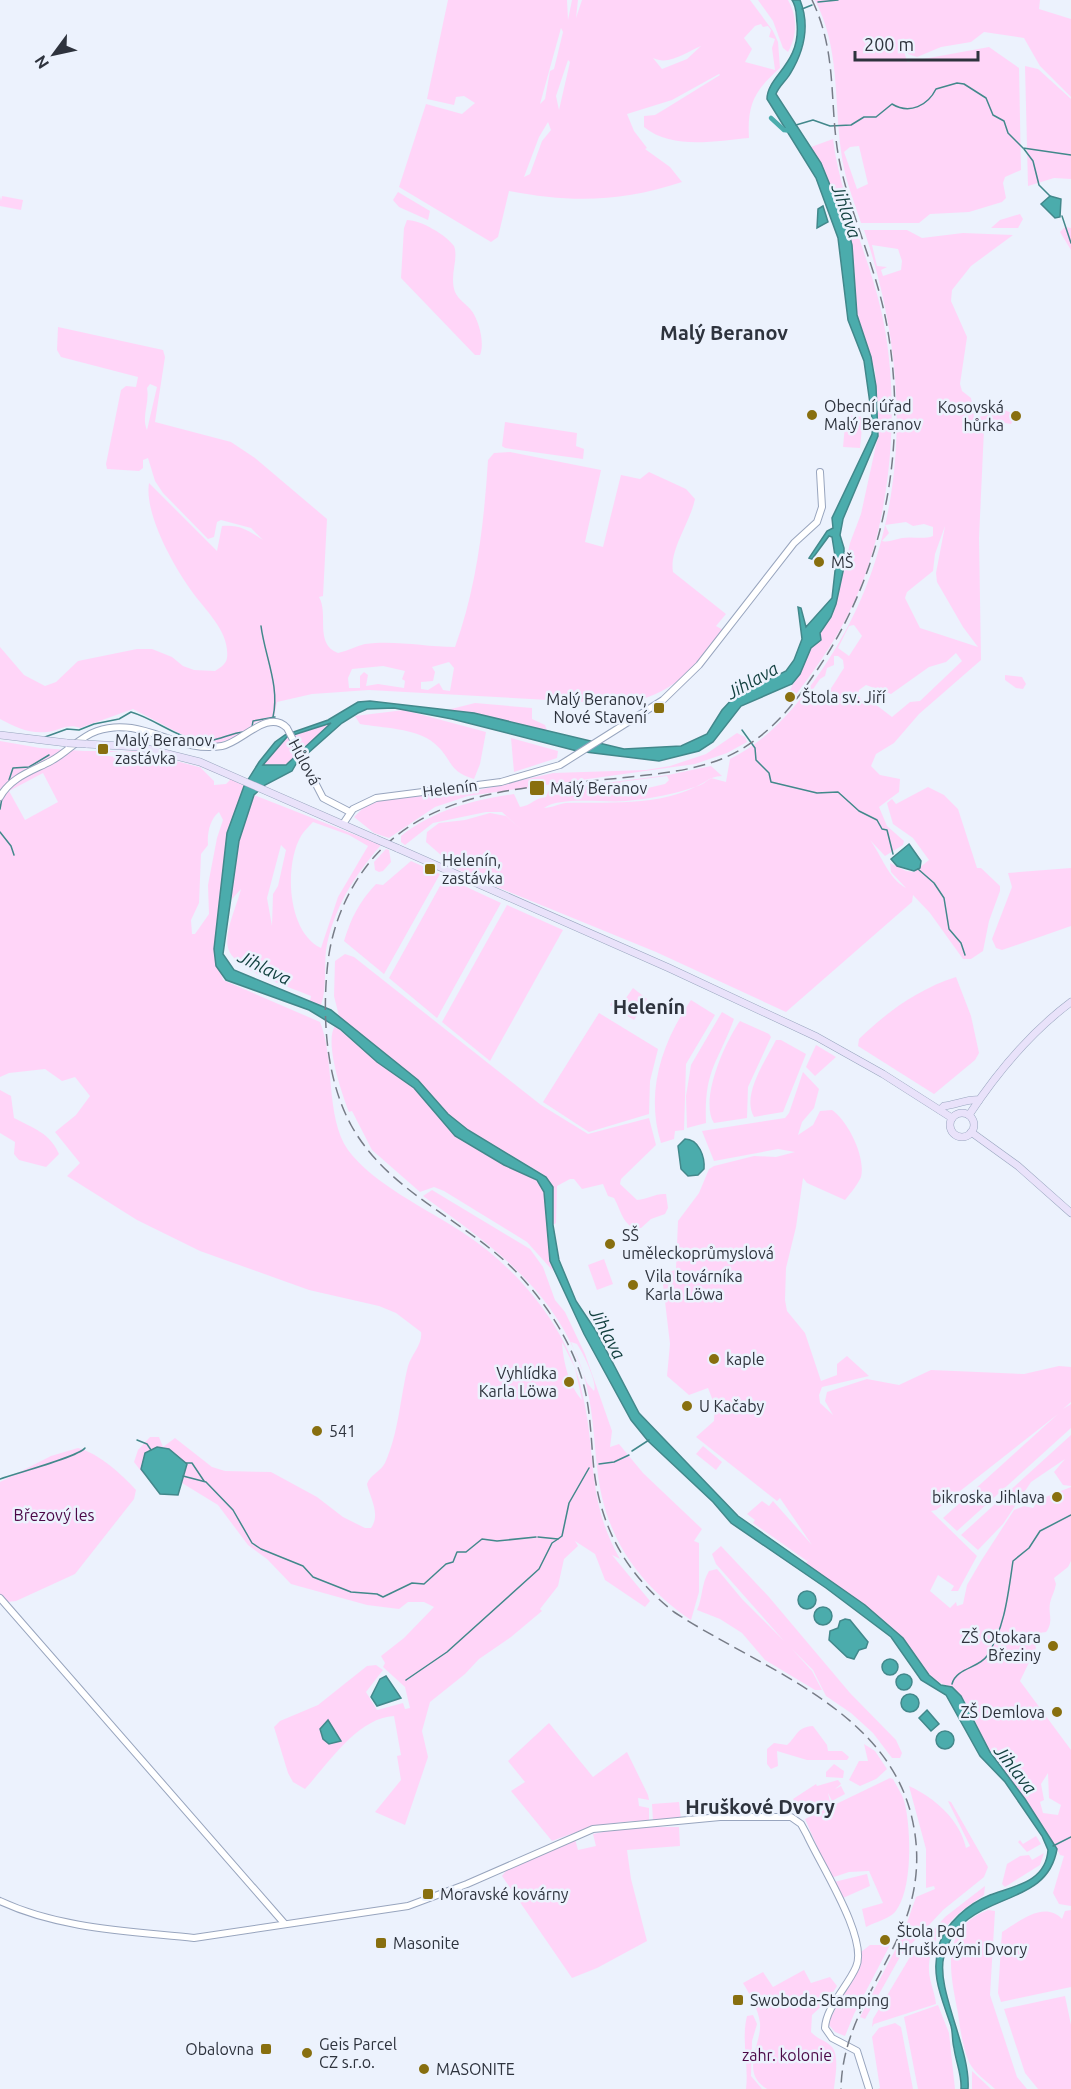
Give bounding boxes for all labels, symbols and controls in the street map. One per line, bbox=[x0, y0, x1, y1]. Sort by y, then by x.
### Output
north arrow bbox=[24, 24, 84, 84]
scale bar bbox=[855, 24, 978, 62]
text: 200 m bbox=[864, 34, 914, 54]
text: N bbox=[31, 52, 52, 72]
water label: Jihlava bbox=[828, 180, 866, 241]
district label: Malý Beranov bbox=[660, 321, 788, 344]
place label: Obecní úřad Malý Beranov bbox=[824, 397, 921, 433]
place label: Kosovská hůrka bbox=[938, 398, 1004, 434]
marker: Obecní úřad Malý Beranov bbox=[805, 408, 819, 422]
marker: Kosovská hůrka bbox=[1009, 409, 1023, 423]
place label: MŠ bbox=[831, 552, 853, 571]
marker: MŠ bbox=[812, 555, 826, 569]
water label: Jihlava bbox=[722, 658, 781, 703]
place label: Štola sv. Jiří bbox=[802, 687, 887, 706]
place label: Malý Beranov, Nové Stavení bbox=[546, 690, 648, 726]
marker: Štola sv. Jiří bbox=[783, 690, 797, 704]
marker: Malý Beranov, Nové Stavení bbox=[652, 701, 666, 715]
place label: Malý Beranov, zastávka bbox=[115, 731, 216, 767]
street label: Hůlová bbox=[285, 736, 325, 788]
marker: Malý Beranov, zastávka bbox=[96, 742, 110, 756]
street label: Helenín bbox=[422, 776, 478, 800]
marker: Malý Beranov bbox=[528, 779, 546, 797]
place label: Malý Beranov bbox=[550, 779, 647, 797]
place label: Helenín, zastávka bbox=[442, 851, 503, 887]
marker: Helenín, zastávka bbox=[423, 862, 437, 876]
water label: Jihlava bbox=[235, 945, 295, 988]
district label: Helenín bbox=[613, 995, 685, 1018]
place label: SŠ uměleckoprůmyslová bbox=[622, 1225, 774, 1262]
marker: SŠ uměleckoprůmyslová bbox=[603, 1237, 617, 1251]
place label: Vila továrníka Karla Löwa bbox=[645, 1267, 743, 1303]
marker: Vila továrníka Karla Löwa bbox=[626, 1278, 640, 1292]
water label: Jihlava bbox=[586, 1303, 630, 1363]
place label: kaple bbox=[726, 1350, 765, 1368]
marker: kaple bbox=[707, 1352, 721, 1366]
place label: Vyhlídka Karla Löwa bbox=[479, 1364, 557, 1400]
marker: Vyhlídka Karla Löwa bbox=[562, 1375, 576, 1389]
place label: U Kačaby bbox=[699, 1397, 764, 1415]
marker: U Kačaby bbox=[680, 1399, 694, 1413]
place label: 541 bbox=[329, 1422, 356, 1440]
marker: 541 bbox=[310, 1424, 324, 1438]
place label: bikroska Jihlava bbox=[932, 1488, 1045, 1506]
marker: bikroska Jihlava bbox=[1050, 1490, 1064, 1504]
park label: Březový les bbox=[13, 1506, 95, 1524]
place label: ZŠ Otokara Březiny bbox=[961, 1627, 1041, 1664]
marker: ZŠ Otokara Březiny bbox=[1046, 1639, 1060, 1653]
place label: ZŠ Demlova bbox=[960, 1702, 1045, 1721]
marker: ZŠ Demlova bbox=[1050, 1705, 1064, 1719]
water label: Jihlava bbox=[990, 1740, 1041, 1797]
district label: Hruškové Dvory bbox=[685, 1795, 835, 1818]
place label: Moravské kovárny bbox=[440, 1885, 569, 1903]
marker: Moravské kovárny bbox=[421, 1887, 435, 1901]
place label: Štola Pod Hruškovými Dvory bbox=[897, 1921, 1027, 1958]
marker: Štola Pod Hruškovými Dvory bbox=[878, 1933, 892, 1947]
place label: Masonite bbox=[393, 1934, 460, 1952]
marker: Masonite bbox=[374, 1936, 388, 1950]
place label: Swoboda-Stamping bbox=[750, 1991, 889, 2009]
marker: Swoboda-Stamping bbox=[731, 1993, 745, 2007]
place label: Geis Parcel CZ s.r.o. bbox=[319, 2035, 397, 2071]
place label: Obalovna bbox=[185, 2040, 254, 2058]
marker: Obalovna bbox=[259, 2042, 273, 2056]
marker: Geis Parcel CZ s.r.o. bbox=[300, 2046, 314, 2060]
park label: zahr. kolonie bbox=[742, 2046, 832, 2064]
place label: MASONITE bbox=[436, 2060, 515, 2078]
marker: MASONITE bbox=[417, 2062, 431, 2076]

